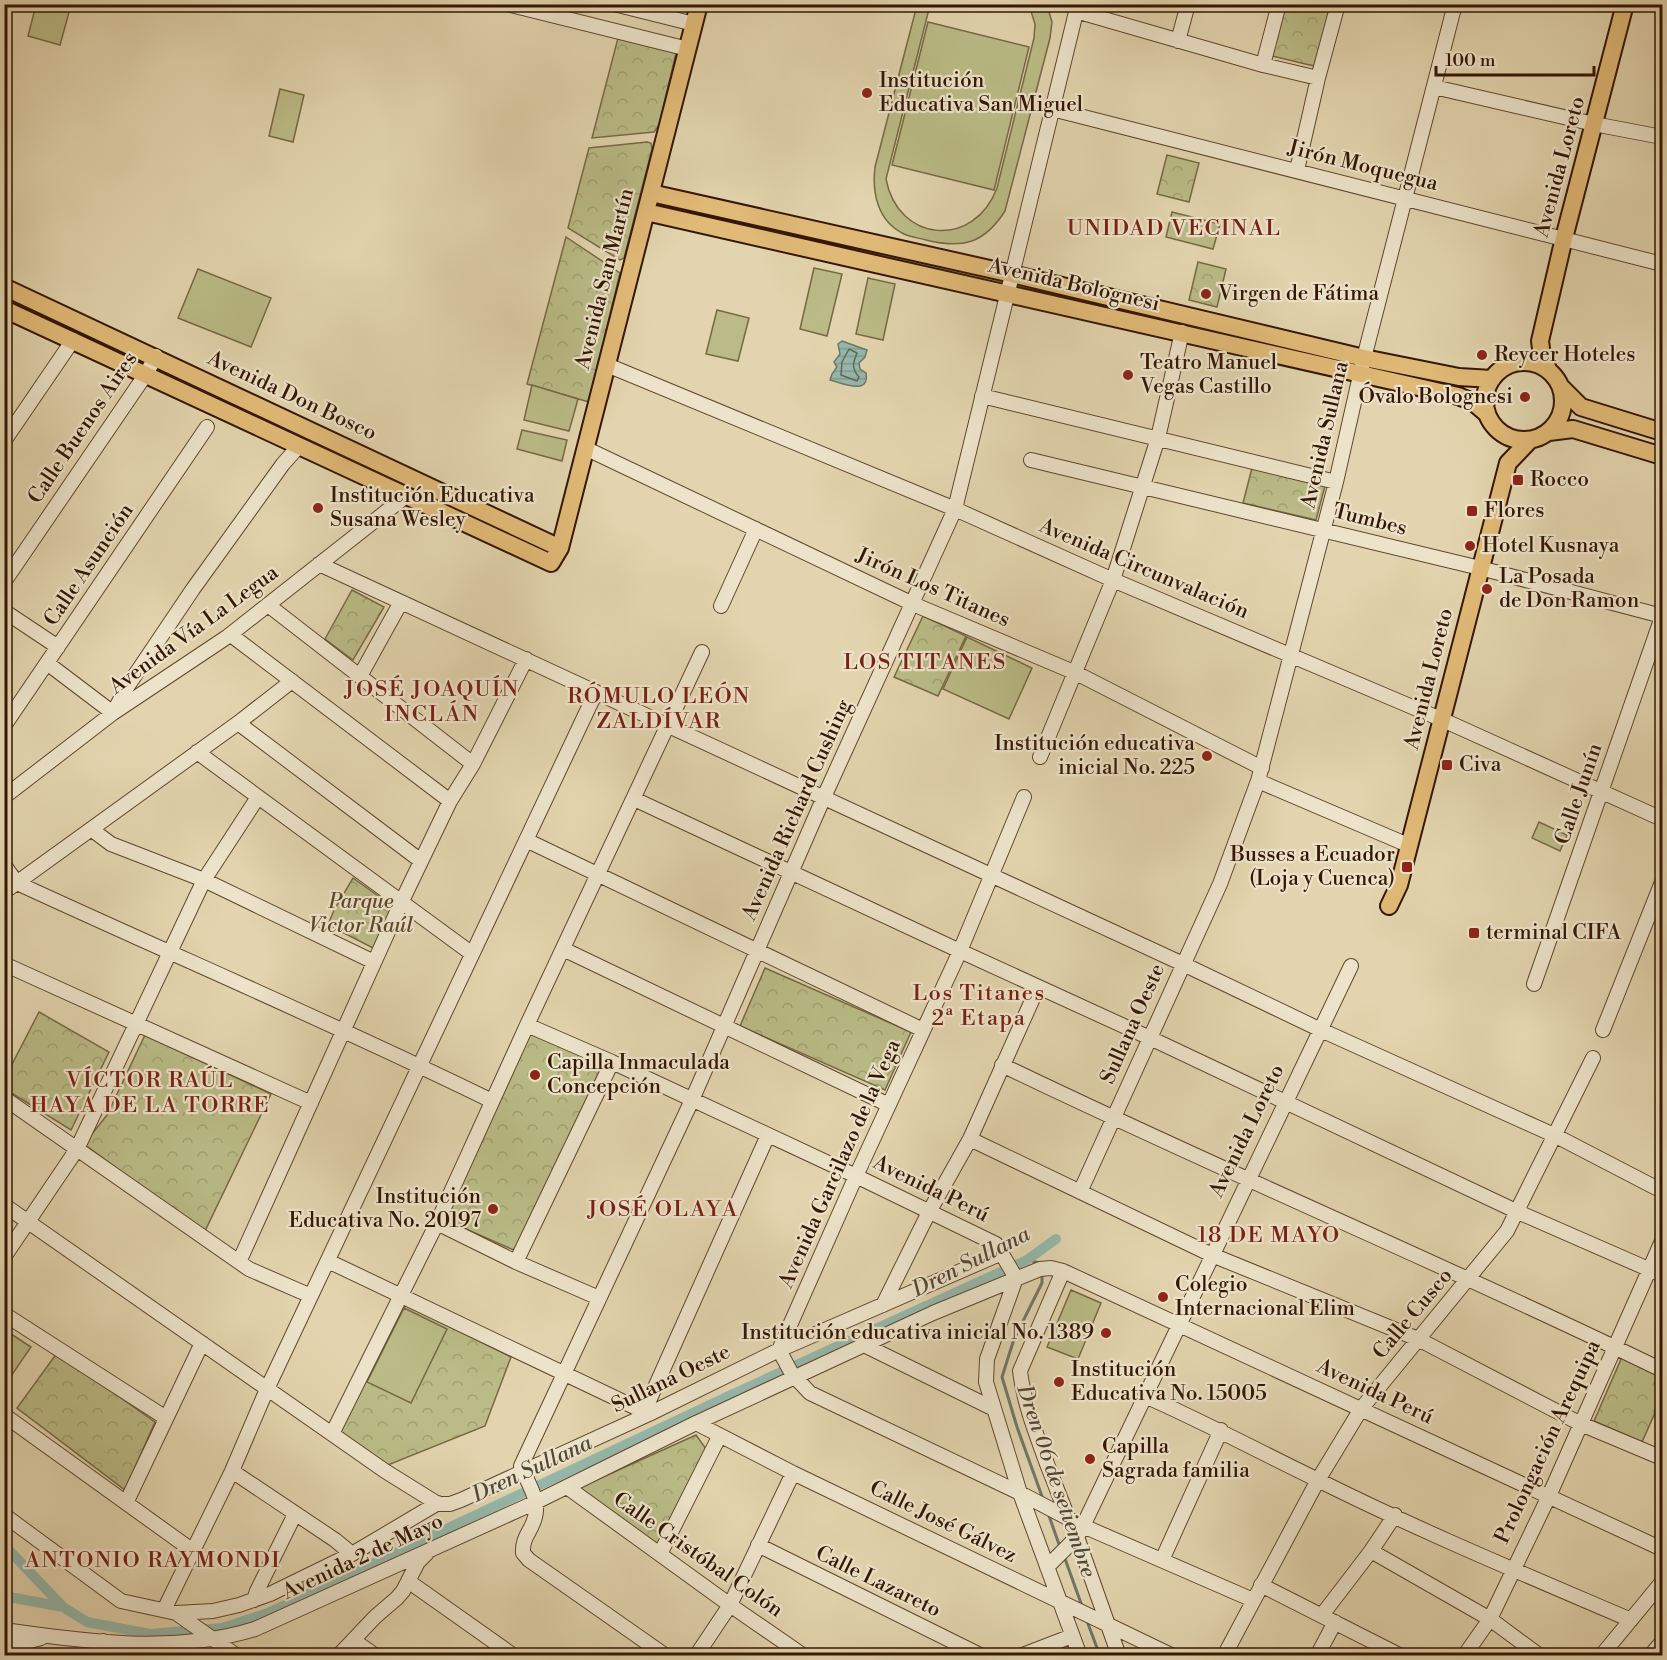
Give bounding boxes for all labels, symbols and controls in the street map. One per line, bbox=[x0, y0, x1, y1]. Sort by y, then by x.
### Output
scale bar bbox=[1436, 39, 1594, 77]
text: 100 m bbox=[1445, 49, 1496, 72]
place label: Institución Educativa San Miguel bbox=[879, 68, 1083, 118]
marker: Institución Educativa San Miguel bbox=[860, 86, 874, 100]
street label: Avenida Loreto bbox=[1528, 94, 1591, 241]
street label: Jirón Moquegua bbox=[1284, 135, 1441, 197]
street label: Avenida San Martín bbox=[570, 185, 640, 373]
district label: UNIDAD VECINAL bbox=[1067, 215, 1281, 242]
street label: Avenida Bolognesi bbox=[985, 252, 1162, 317]
place label: Virgen de Fátima bbox=[1217, 281, 1379, 307]
marker: Virgen de Fátima bbox=[1199, 287, 1213, 301]
place label: Reycer Hoteles bbox=[1494, 342, 1636, 368]
street label: Avenida Don Bosco bbox=[202, 345, 381, 447]
street label: Calle Buenos Aires bbox=[23, 347, 143, 509]
marker: Reycer Hoteles bbox=[1475, 348, 1489, 362]
place label: Teatro Manuel Vegas Castillo bbox=[1139, 350, 1277, 400]
street label: Avenida Sullana bbox=[1295, 358, 1355, 512]
marker: Teatro Manuel Vegas Castillo bbox=[1121, 368, 1135, 382]
place label: Óvalo Bolognesi bbox=[1359, 381, 1513, 410]
marker: Óvalo Bolognesi bbox=[1518, 390, 1532, 404]
place label: Rocco bbox=[1530, 467, 1589, 493]
marker: Rocco bbox=[1511, 473, 1525, 487]
place label: Institución Educativa Susana Wesley bbox=[330, 483, 535, 533]
street label: Calle Asunción bbox=[38, 498, 140, 631]
street label: Tumbes bbox=[1330, 498, 1410, 542]
place label: Flores bbox=[1484, 498, 1545, 524]
marker: Institución Educativa Susana Wesley bbox=[311, 501, 325, 515]
marker: Flores bbox=[1465, 504, 1479, 518]
street label: Avenida Circunvalación bbox=[1034, 513, 1253, 625]
place label: Hotel Kusnaya bbox=[1482, 533, 1620, 559]
marker: Hotel Kusnaya bbox=[1463, 539, 1477, 553]
street label: Jirón Los Titanes bbox=[851, 542, 1014, 633]
street label: Avenida Vía La Legua bbox=[103, 560, 284, 701]
place label: La Posada de Don Ramon bbox=[1499, 564, 1640, 614]
marker: La Posada de Don Ramon bbox=[1480, 582, 1494, 596]
street label: Avenida Loreto bbox=[1399, 606, 1459, 753]
district label: LOS TITANES bbox=[843, 649, 1007, 676]
district label: JOSÉ JOAQUÍN INCLÁN bbox=[343, 675, 520, 728]
district label: RÓMULO LEÓN ZALDÍVAR bbox=[567, 681, 751, 735]
street label: Avenida Richard Cushing bbox=[736, 695, 858, 925]
place label: Institución educativa inicial No. 225 bbox=[994, 731, 1195, 781]
street label: Calle Junín bbox=[1550, 740, 1609, 848]
marker: Institución educativa inicial No. 225 bbox=[1200, 749, 1214, 763]
place label: Civa bbox=[1459, 752, 1502, 778]
marker: Civa bbox=[1440, 758, 1454, 772]
place label: Busses a Ecuador (Loja y Cuenca) bbox=[1229, 842, 1395, 892]
marker: Busses a Ecuador (Loja y Cuenca) bbox=[1400, 860, 1414, 874]
park label: Parque Victor Raúl bbox=[309, 889, 413, 939]
place label: terminal CIFA bbox=[1486, 920, 1622, 946]
marker: terminal CIFA bbox=[1467, 926, 1481, 940]
street label: Sullana Oeste bbox=[1095, 960, 1171, 1088]
district label: Los Titanes 2ª Etapa bbox=[912, 980, 1046, 1032]
street label: Avenida Garcilazo de la Vega bbox=[773, 1035, 907, 1293]
place label: Capilla Inmaculada Concepción bbox=[547, 1050, 730, 1100]
street label: Avenida Loreto bbox=[1203, 1060, 1290, 1203]
district label: VÍCTOR RAÚL HAYA DE LA TORRE bbox=[30, 1065, 270, 1119]
marker: Capilla Inmaculada Concepción bbox=[528, 1068, 542, 1082]
street label: Avenida Perú bbox=[868, 1149, 993, 1228]
place label: Institución Educativa No. 20197 bbox=[288, 1184, 481, 1234]
district label: JOSÉ OLAYA bbox=[586, 1195, 739, 1223]
marker: Institución Educativa No. 20197 bbox=[486, 1202, 500, 1216]
water label: Dren Sullana bbox=[907, 1220, 1035, 1304]
district label: 18 DE MAYO bbox=[1197, 1222, 1341, 1249]
street label: Calle Cusco bbox=[1368, 1263, 1458, 1365]
place label: Colegio Internacional Elim bbox=[1175, 1272, 1355, 1322]
marker: Colegio Internacional Elim bbox=[1156, 1290, 1170, 1304]
place label: Institución educativa inicial No. 1389 bbox=[741, 1320, 1094, 1346]
marker: Institución educativa inicial No. 1389 bbox=[1099, 1326, 1113, 1340]
street label: Prolongación Arequipa bbox=[1489, 1336, 1607, 1548]
street label: Sullana Oeste bbox=[607, 1339, 735, 1419]
street label: Avenida Perú bbox=[1312, 1353, 1437, 1430]
place label: Institución Educativa No. 15005 bbox=[1071, 1357, 1267, 1407]
marker: Institución Educativa No. 15005 bbox=[1052, 1375, 1066, 1389]
water label: Dren 06 de setiembre bbox=[1010, 1380, 1102, 1581]
water label: Dren Sullana bbox=[467, 1429, 597, 1509]
place label: Capilla Sagrada familia bbox=[1102, 1434, 1250, 1484]
marker: Capilla Sagrada familia bbox=[1083, 1452, 1097, 1466]
street label: Calle José Gálvez bbox=[865, 1475, 1021, 1569]
street label: Calle Cristóbal Colón bbox=[608, 1487, 788, 1624]
street label: Avenida 2 de Mayo bbox=[278, 1508, 447, 1606]
street label: Calle Lazareto bbox=[811, 1540, 945, 1624]
district label: ANTONIO RAYMONDI bbox=[24, 1547, 281, 1574]

